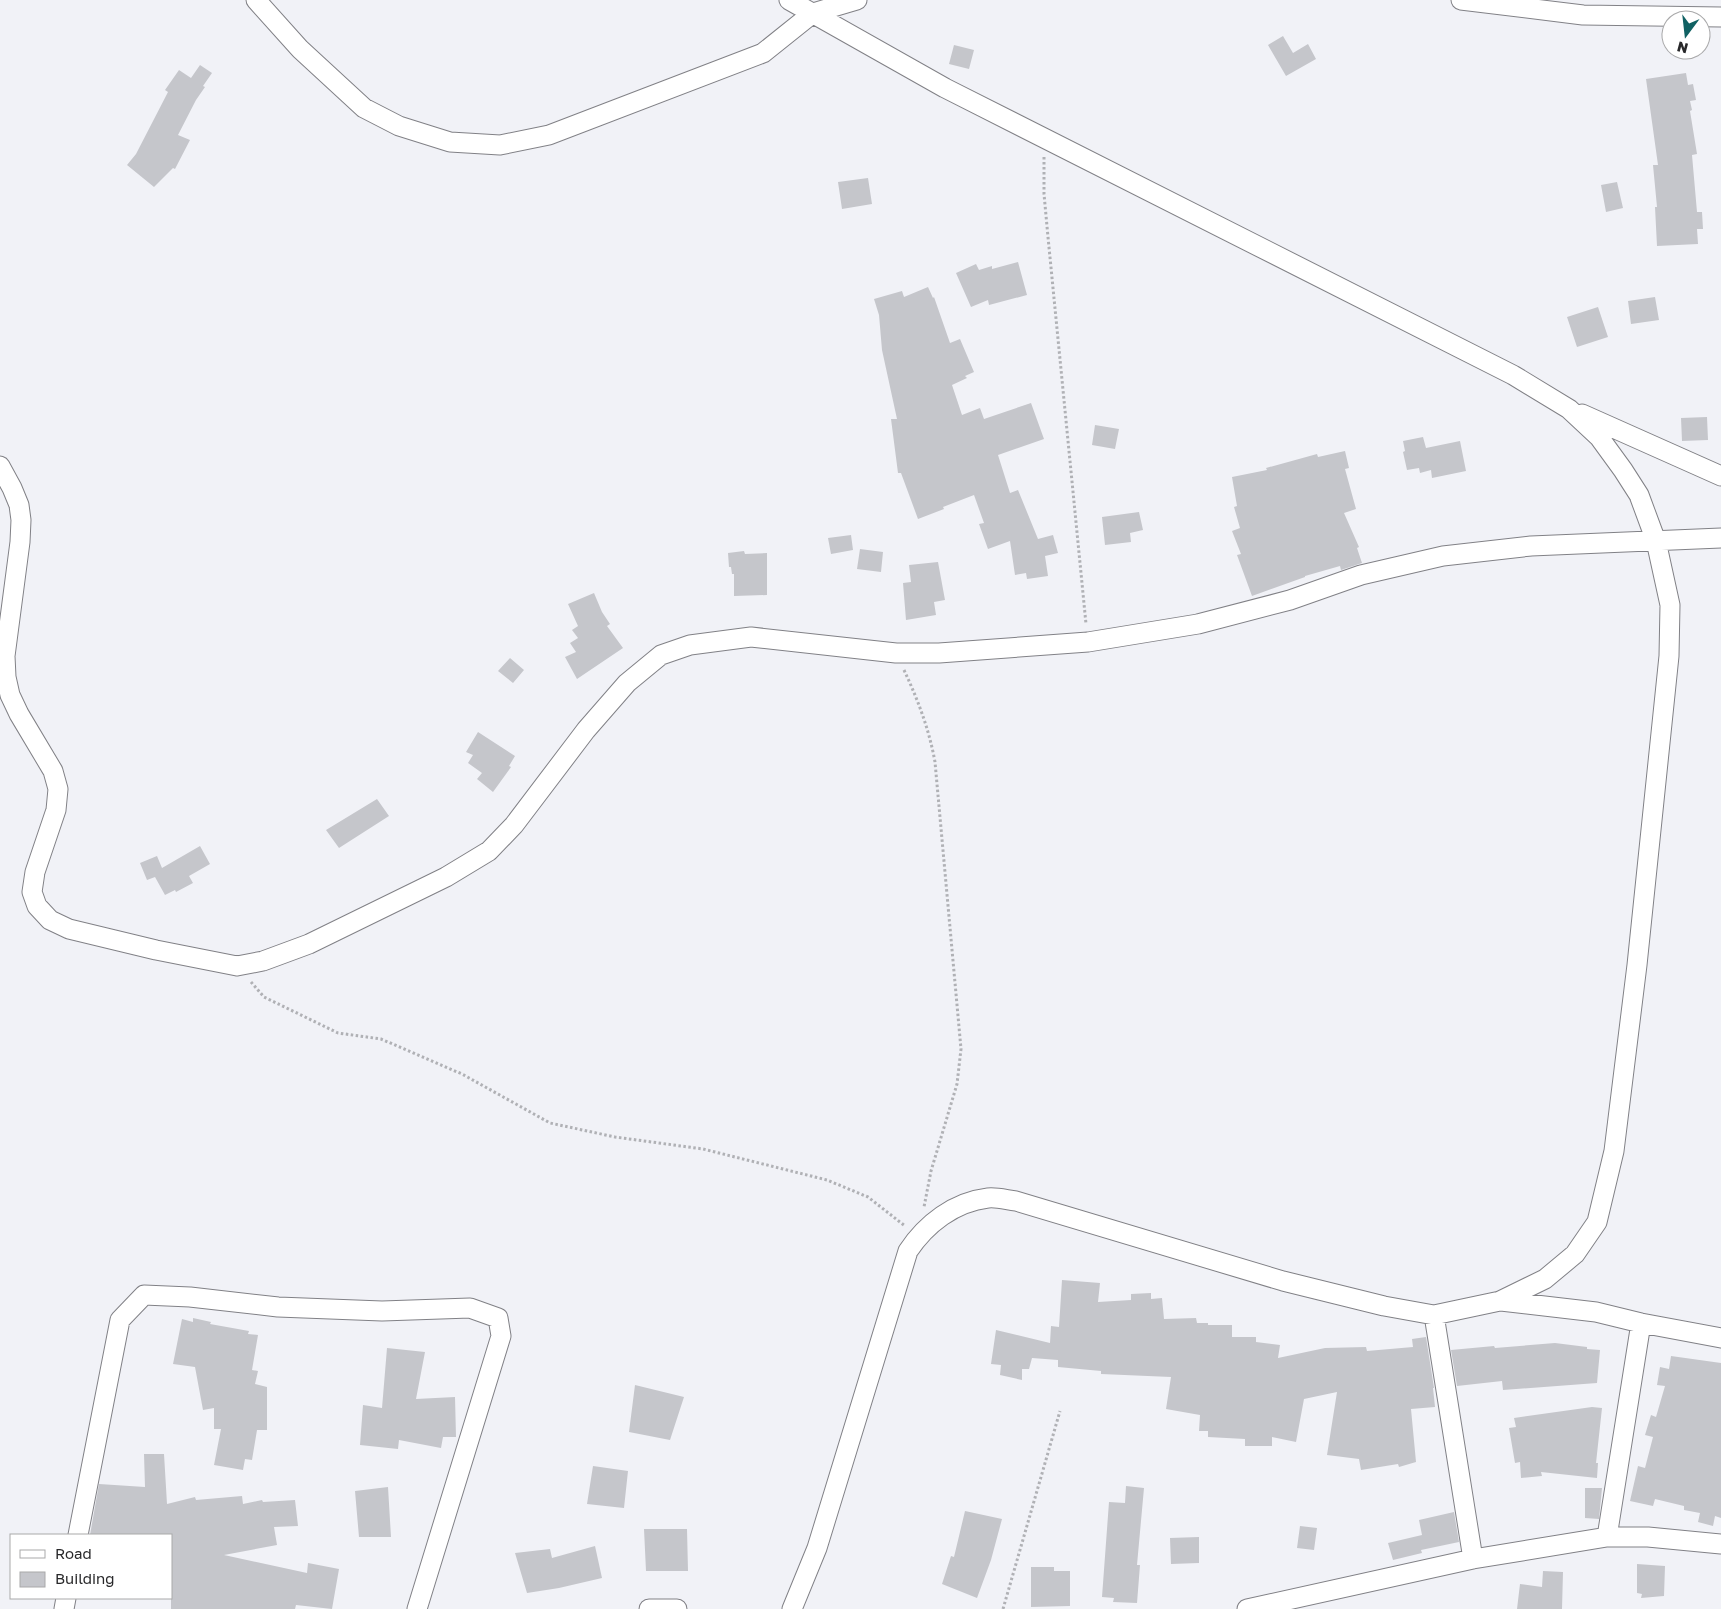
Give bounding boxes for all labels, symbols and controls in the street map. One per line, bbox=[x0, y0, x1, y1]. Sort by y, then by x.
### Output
north arrow bbox=[1661, 10, 1711, 60]
text: N bbox=[1675, 38, 1690, 58]
legend bbox=[10, 1534, 172, 1599]
text: Road bbox=[55, 1544, 92, 1562]
text: Building bbox=[55, 1569, 115, 1587]

